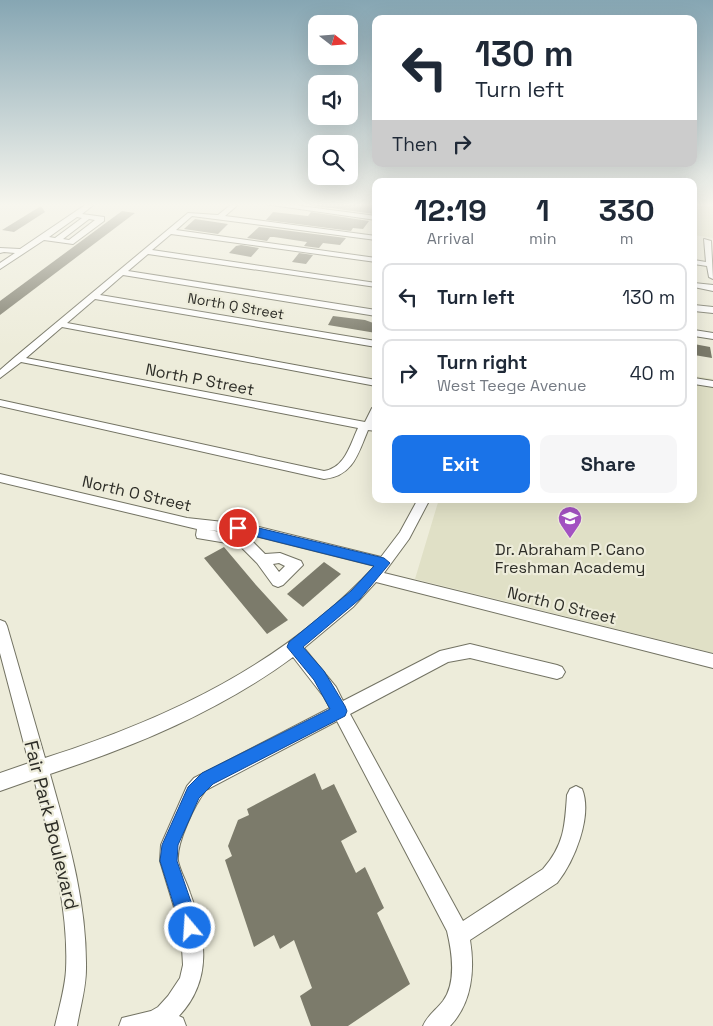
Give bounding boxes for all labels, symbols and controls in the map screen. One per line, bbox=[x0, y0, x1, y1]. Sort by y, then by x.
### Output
north arrow bbox=[308, 15, 358, 65]
map controls bbox=[308, 15, 358, 185]
text: 130 m bbox=[475, 32, 574, 76]
icon: left bbox=[392, 35, 457, 100]
button: sound bbox=[308, 75, 358, 125]
text: Turn left bbox=[475, 75, 565, 103]
icon: right bbox=[448, 130, 476, 158]
text: Then bbox=[392, 132, 438, 157]
button: search bbox=[308, 135, 358, 185]
text: 12:19 bbox=[414, 191, 487, 230]
text: 1 bbox=[536, 191, 550, 230]
text: 330 bbox=[599, 191, 655, 230]
text: Arrival bbox=[427, 228, 474, 249]
text: min bbox=[529, 228, 556, 249]
text: m bbox=[620, 228, 634, 249]
icon: left bbox=[394, 283, 422, 311]
text: Turn left bbox=[437, 285, 515, 310]
text: 130 m bbox=[622, 285, 675, 310]
street label: North Q Street bbox=[186, 289, 286, 323]
text: Turn right bbox=[437, 350, 527, 375]
street label: North P Street bbox=[144, 359, 256, 400]
icon: right bbox=[394, 359, 422, 387]
text: 40 m bbox=[630, 361, 675, 386]
text: West Teege Avenue bbox=[437, 375, 586, 396]
button: Exit bbox=[392, 435, 530, 493]
button: Share bbox=[540, 435, 677, 493]
street label: North O Street bbox=[80, 471, 194, 516]
school or university icon: Dr. Abraham P. Cano Freshman Academy bbox=[557, 505, 583, 539]
pin bbox=[217, 507, 259, 549]
icon: arrive bbox=[224, 514, 252, 542]
place label: Dr. Abraham P. Cano Freshman Academy bbox=[495, 539, 645, 578]
street label: North O Street bbox=[505, 582, 619, 629]
street label: Fair Park Boulevard bbox=[18, 738, 85, 912]
position arrow bbox=[163, 901, 215, 953]

